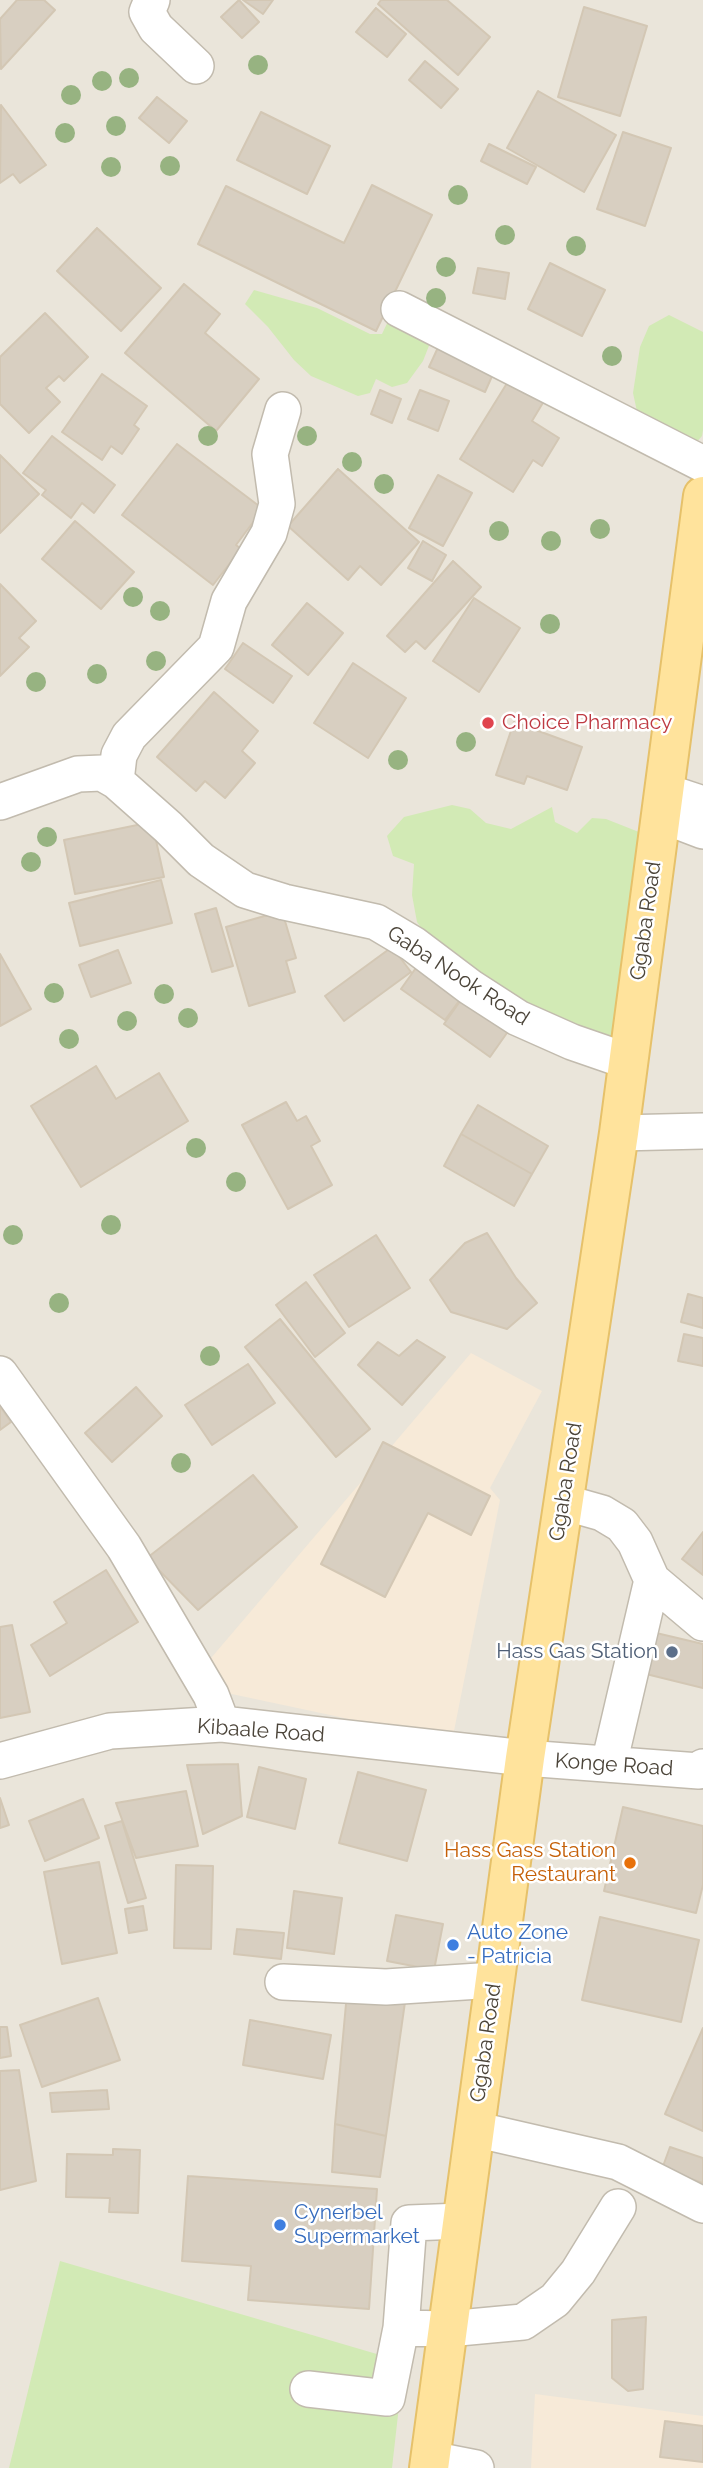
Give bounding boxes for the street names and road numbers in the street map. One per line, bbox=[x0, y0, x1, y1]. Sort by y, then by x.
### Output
street label: Ggaba Road bbox=[625, 860, 667, 982]
street label: Gaba Nook Road bbox=[382, 921, 534, 1031]
street label: Ggaba Road bbox=[544, 1421, 588, 1543]
street label: Kibaale Road bbox=[196, 1714, 326, 1748]
street label: Konge Road bbox=[554, 1748, 674, 1782]
street label: Ggaba Road bbox=[465, 1982, 507, 2104]

